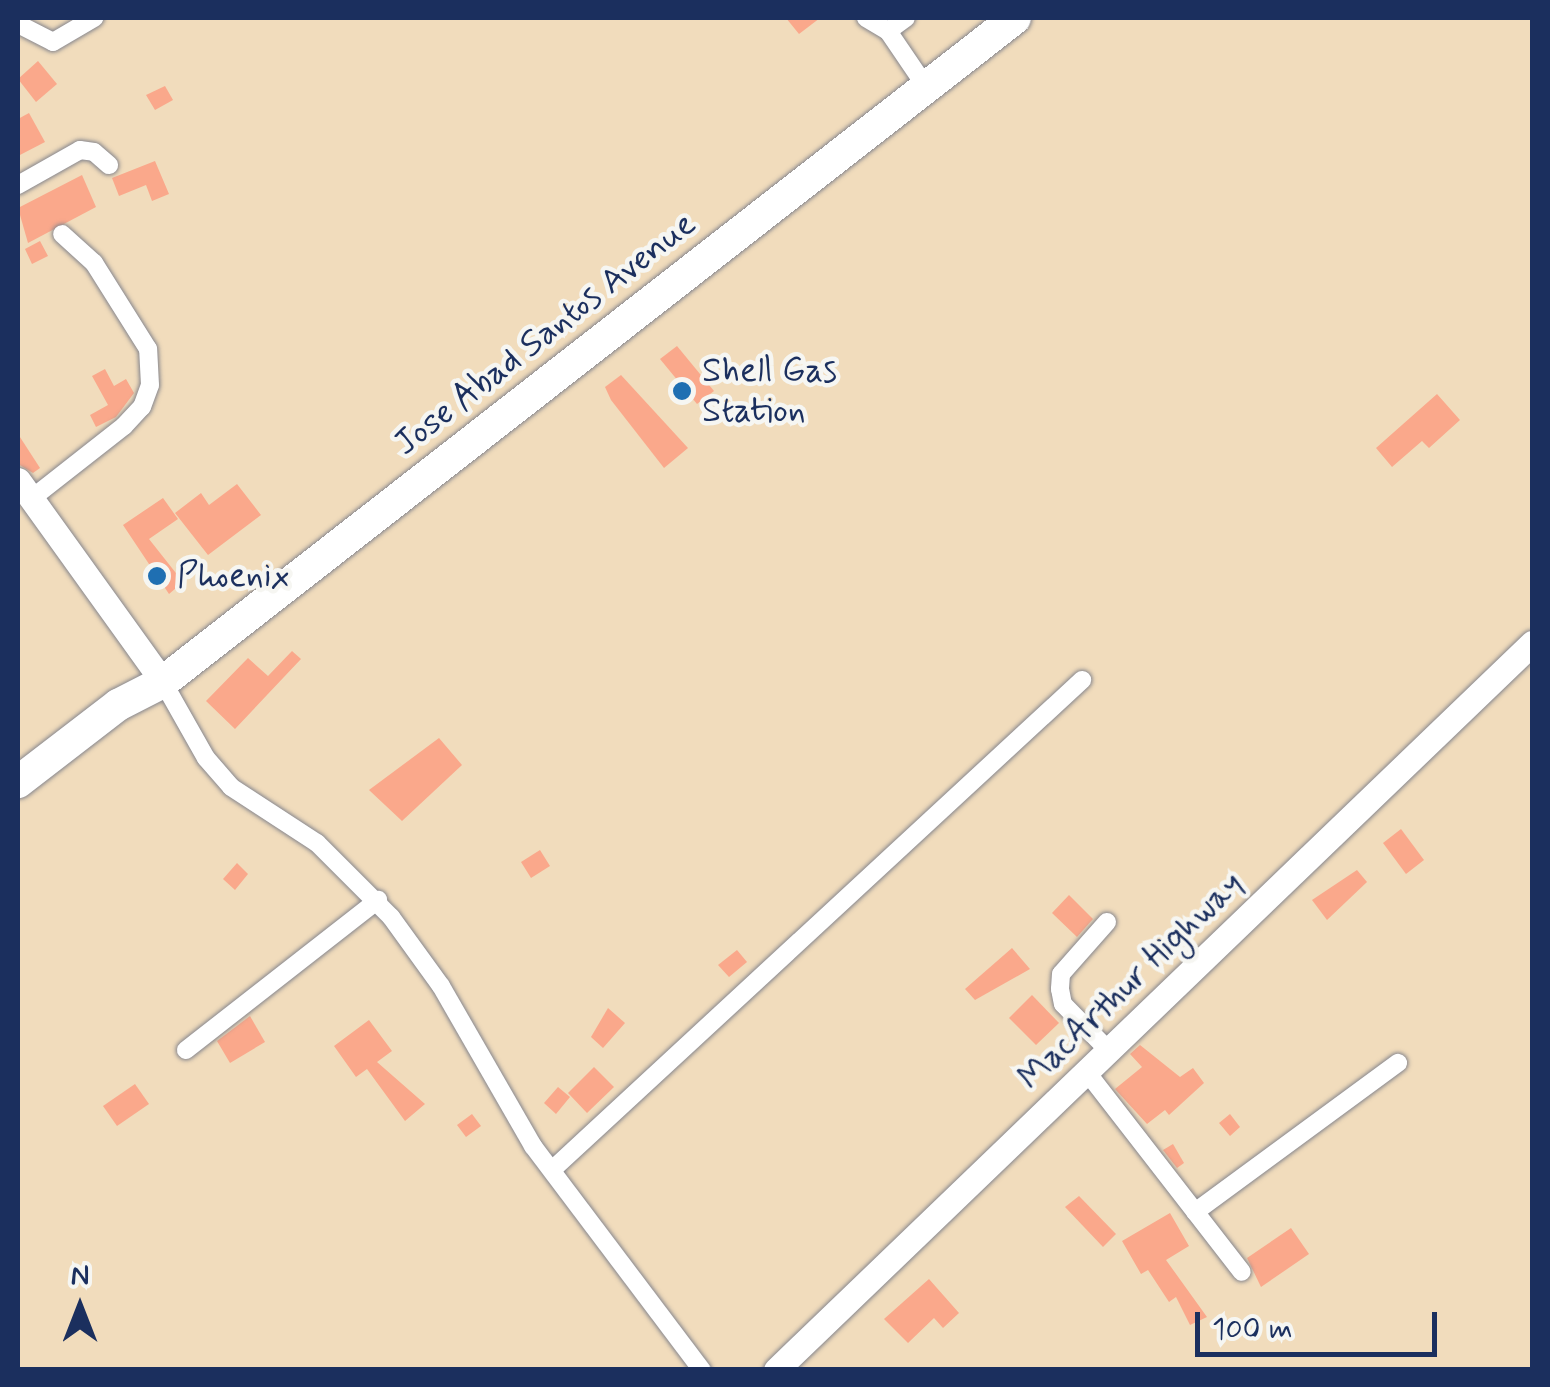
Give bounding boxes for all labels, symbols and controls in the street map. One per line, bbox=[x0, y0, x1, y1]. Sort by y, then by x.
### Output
street label: Jose Abad Santos Avenue bbox=[383, 201, 707, 467]
place label: Shell Gas Station bbox=[702, 350, 837, 432]
marker: Shell Gas Station bbox=[671, 380, 693, 402]
place label: Phoenix bbox=[177, 555, 290, 597]
marker: Phoenix bbox=[146, 565, 168, 587]
street label: MacArthur Highway bbox=[1010, 863, 1252, 1099]
north arrow bbox=[30, 1257, 130, 1357]
text: N bbox=[71, 1258, 89, 1295]
scale bar bbox=[1200, 1292, 1442, 1354]
text: 100 m bbox=[1212, 1310, 1293, 1349]

